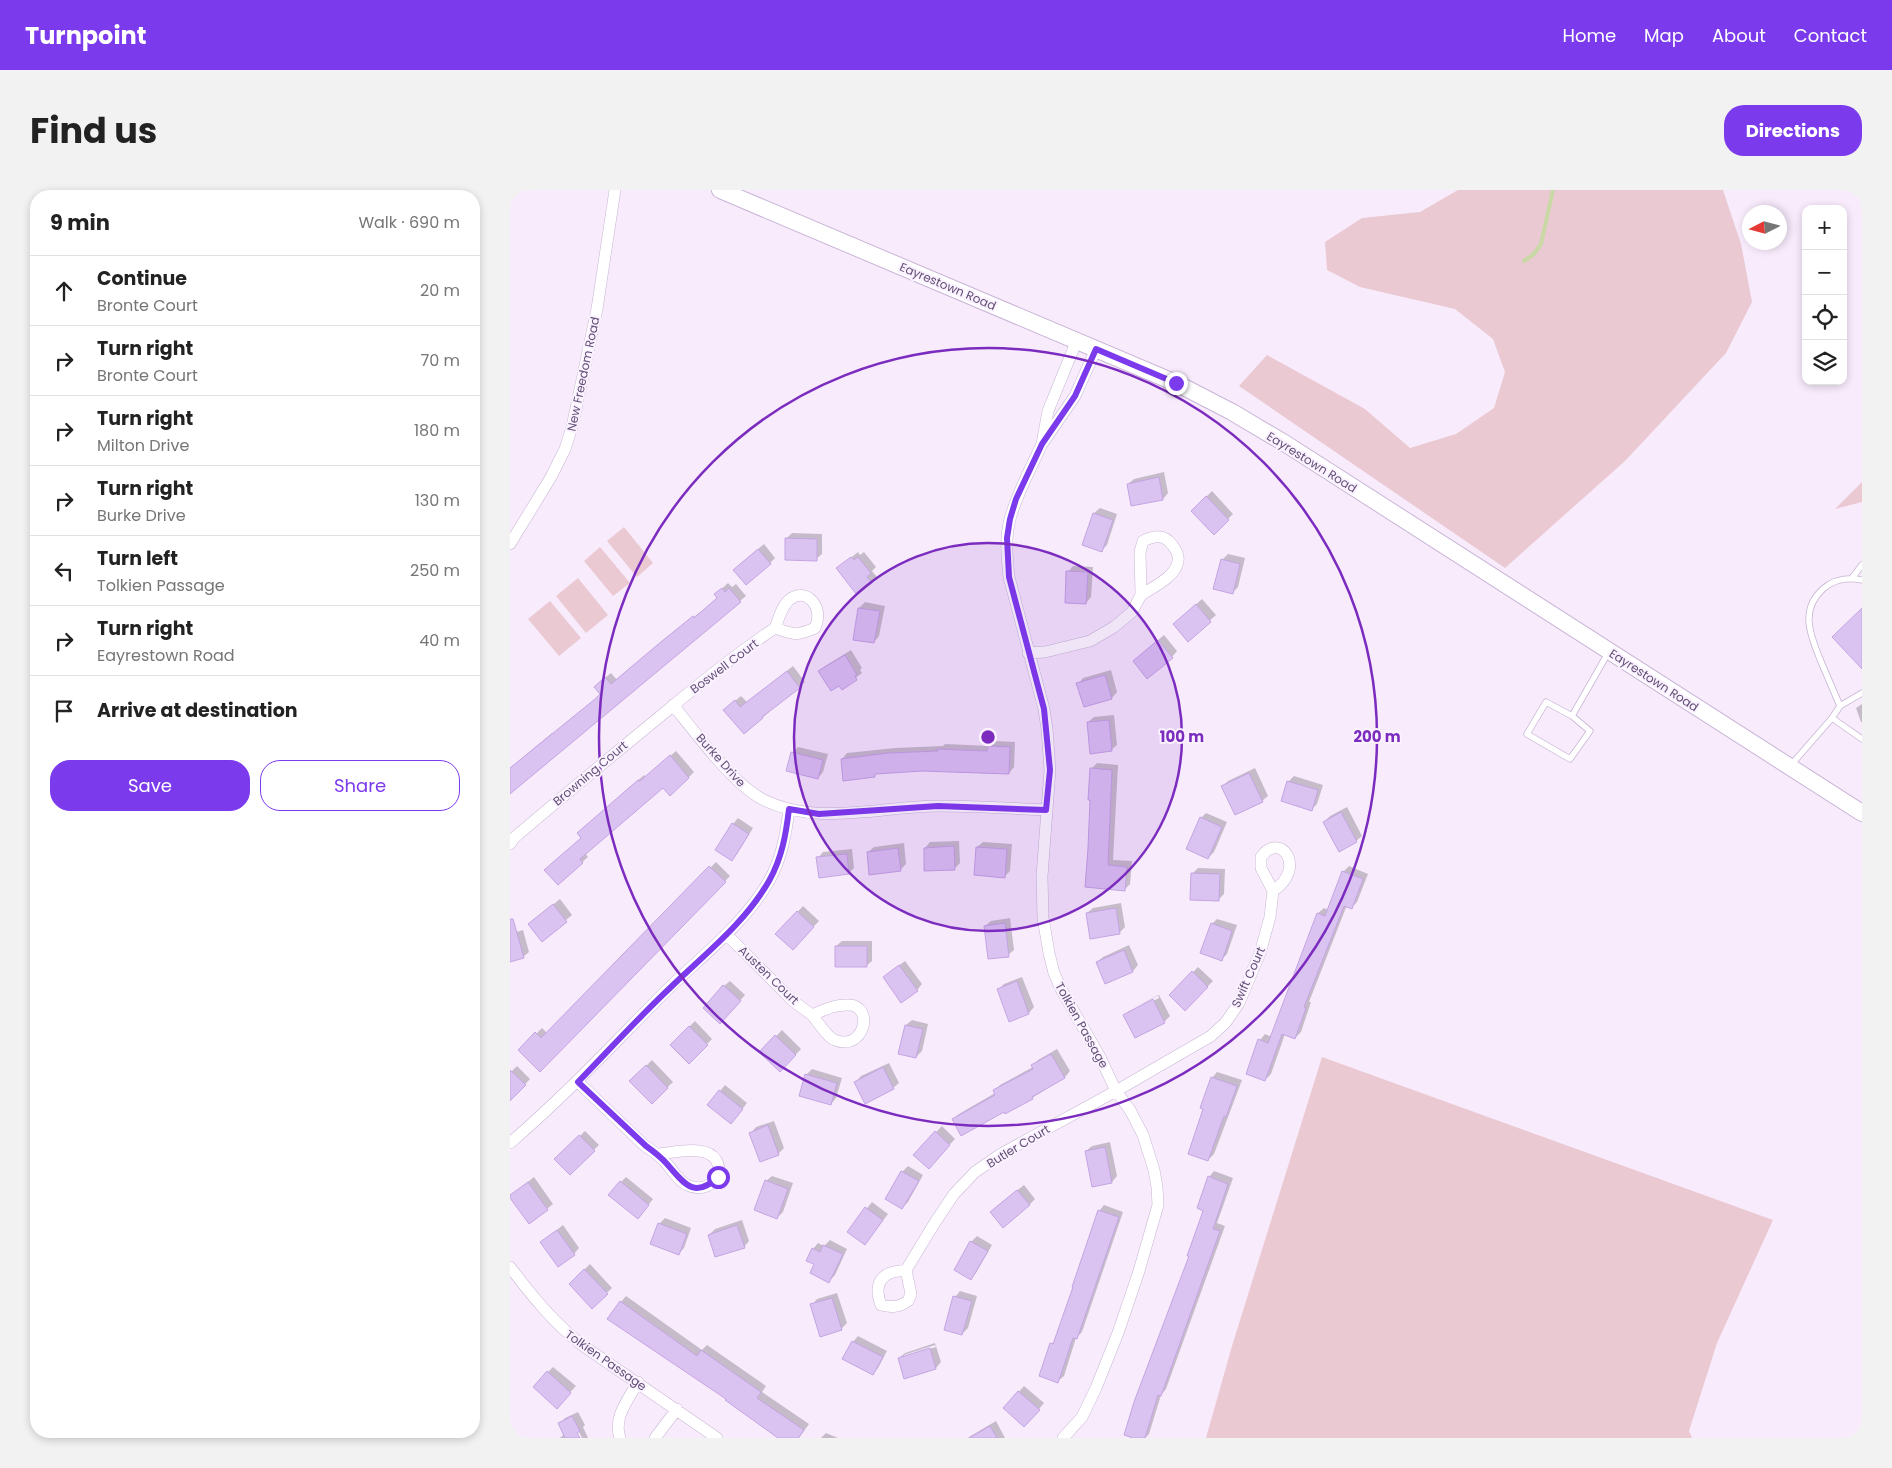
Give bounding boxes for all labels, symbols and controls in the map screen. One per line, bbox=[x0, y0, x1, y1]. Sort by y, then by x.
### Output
text: Turnpoint bbox=[25, 19, 146, 52]
text: Home bbox=[1562, 23, 1616, 48]
text: Map bbox=[1644, 23, 1684, 48]
text: About bbox=[1712, 23, 1766, 48]
text: Contact bbox=[1794, 23, 1867, 48]
button: Directions bbox=[1724, 105, 1862, 156]
text: Find us bbox=[30, 106, 157, 155]
north arrow bbox=[1742, 205, 1787, 250]
map controls bbox=[1802, 205, 1847, 385]
button: + bbox=[1802, 205, 1847, 250]
text: 9 min bbox=[50, 208, 110, 237]
text: Walk · 690 m bbox=[358, 211, 460, 234]
button: − bbox=[1802, 250, 1847, 295]
street label: Eayrestown Road bbox=[897, 258, 999, 314]
text: Continue bbox=[97, 265, 187, 292]
icon: ahead bbox=[50, 277, 78, 305]
text: 20 m bbox=[420, 279, 460, 302]
text: Bronte Court bbox=[97, 294, 198, 317]
button: locate bbox=[1802, 295, 1847, 340]
street label: New Freedom Road bbox=[563, 315, 603, 433]
text: Turn right bbox=[97, 335, 193, 362]
button: layers bbox=[1802, 340, 1847, 385]
icon: right bbox=[50, 347, 78, 375]
text: 70 m bbox=[420, 349, 460, 372]
text: Bronte Court bbox=[97, 364, 198, 387]
route end bbox=[1165, 372, 1188, 395]
text: Turn right bbox=[97, 405, 193, 432]
icon: right bbox=[50, 417, 78, 445]
text: 180 m bbox=[414, 419, 460, 442]
street label: Eayrestown Road bbox=[1264, 427, 1360, 497]
text: Milton Drive bbox=[97, 434, 189, 457]
text: Turn right bbox=[97, 475, 193, 502]
icon: right bbox=[50, 487, 78, 515]
text: 130 m bbox=[415, 489, 460, 512]
text: Burke Drive bbox=[97, 504, 186, 527]
text: Turn left bbox=[97, 545, 178, 572]
icon: left bbox=[50, 557, 78, 585]
text: 250 m bbox=[410, 559, 460, 582]
text: Tolkien Passage bbox=[97, 574, 225, 597]
text: Turn right bbox=[97, 615, 193, 642]
icon: right bbox=[50, 627, 78, 655]
text: 40 m bbox=[419, 629, 460, 652]
street label: Boswell Court bbox=[686, 635, 762, 697]
text: Eayrestown Road bbox=[97, 644, 235, 667]
street label: Eayrestown Road bbox=[1606, 645, 1702, 715]
icon: arrive bbox=[50, 697, 78, 725]
text: Arrive at destination bbox=[97, 697, 298, 724]
text: 100 m bbox=[1160, 726, 1204, 747]
text: 200 m bbox=[1353, 726, 1401, 747]
centre of rings bbox=[979, 728, 997, 746]
street label: Burke Drive bbox=[692, 730, 750, 790]
street label: Browning Court bbox=[549, 737, 631, 809]
button: Save bbox=[50, 760, 250, 811]
button: Share bbox=[260, 760, 460, 811]
street label: Austen Court bbox=[735, 942, 803, 1008]
street label: Swift Court bbox=[1227, 944, 1269, 1010]
street label: Tolkien Passage bbox=[1051, 979, 1113, 1071]
street label: Butler Court bbox=[983, 1120, 1053, 1172]
route start bbox=[707, 1166, 730, 1189]
street label: Tolkien Passage bbox=[562, 1326, 650, 1394]

